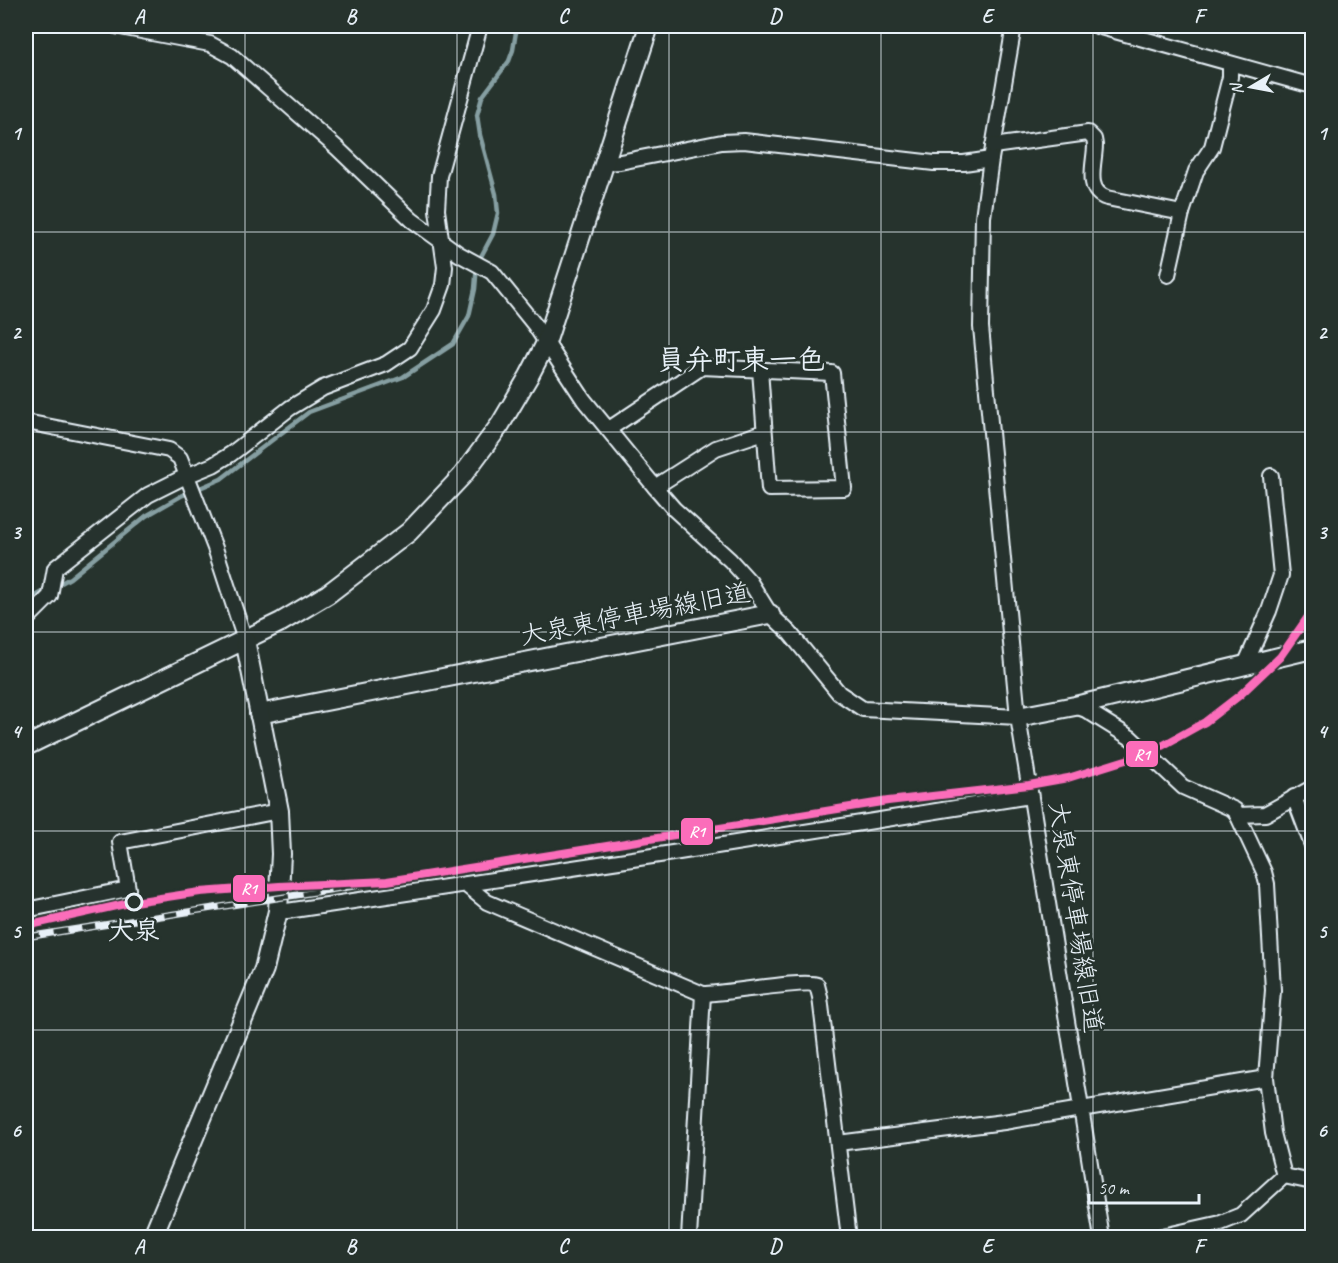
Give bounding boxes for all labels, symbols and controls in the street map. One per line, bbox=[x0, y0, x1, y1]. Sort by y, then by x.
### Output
text: A bbox=[134, 4, 146, 29]
text: B bbox=[346, 4, 358, 29]
text: C bbox=[558, 4, 570, 29]
text: D bbox=[769, 4, 783, 29]
text: E bbox=[982, 4, 996, 29]
text: F bbox=[1194, 4, 1208, 29]
north arrow bbox=[1221, 57, 1281, 117]
text: N bbox=[1226, 80, 1248, 96]
text: 1 bbox=[12, 121, 23, 146]
text: 1 bbox=[1318, 121, 1329, 146]
text: 2 bbox=[12, 320, 23, 345]
text: 2 bbox=[1318, 320, 1329, 345]
district label: 員弁町東一色 bbox=[657, 342, 825, 377]
text: 3 bbox=[12, 520, 23, 545]
text: 3 bbox=[1318, 520, 1329, 545]
street label: 大泉東停車場線旧道 bbox=[517, 575, 753, 653]
text: 4 bbox=[12, 719, 24, 744]
text: 4 bbox=[1318, 719, 1330, 744]
line badge: R1 bbox=[1125, 740, 1159, 768]
text: R1 bbox=[1134, 745, 1152, 765]
street label: 大泉東停車場線旧道 bbox=[1041, 799, 1111, 1035]
line badge: R1 bbox=[680, 817, 714, 846]
text: R1 bbox=[689, 822, 707, 842]
line badge: R1 bbox=[232, 874, 266, 903]
text: R1 bbox=[241, 879, 259, 899]
marker: 大泉 bbox=[125, 893, 143, 911]
place label: 大泉 bbox=[108, 914, 160, 947]
text: 5 bbox=[12, 919, 23, 944]
text: 5 bbox=[1318, 919, 1329, 944]
text: 6 bbox=[11, 1118, 22, 1143]
text: 6 bbox=[1317, 1118, 1328, 1143]
scale bar bbox=[1089, 1167, 1198, 1205]
text: 50 m bbox=[1098, 1177, 1131, 1199]
text: A bbox=[134, 1234, 146, 1259]
text: B bbox=[346, 1234, 358, 1259]
text: C bbox=[558, 1234, 570, 1259]
text: D bbox=[769, 1234, 783, 1259]
text: E bbox=[982, 1234, 996, 1259]
text: F bbox=[1194, 1234, 1208, 1259]

